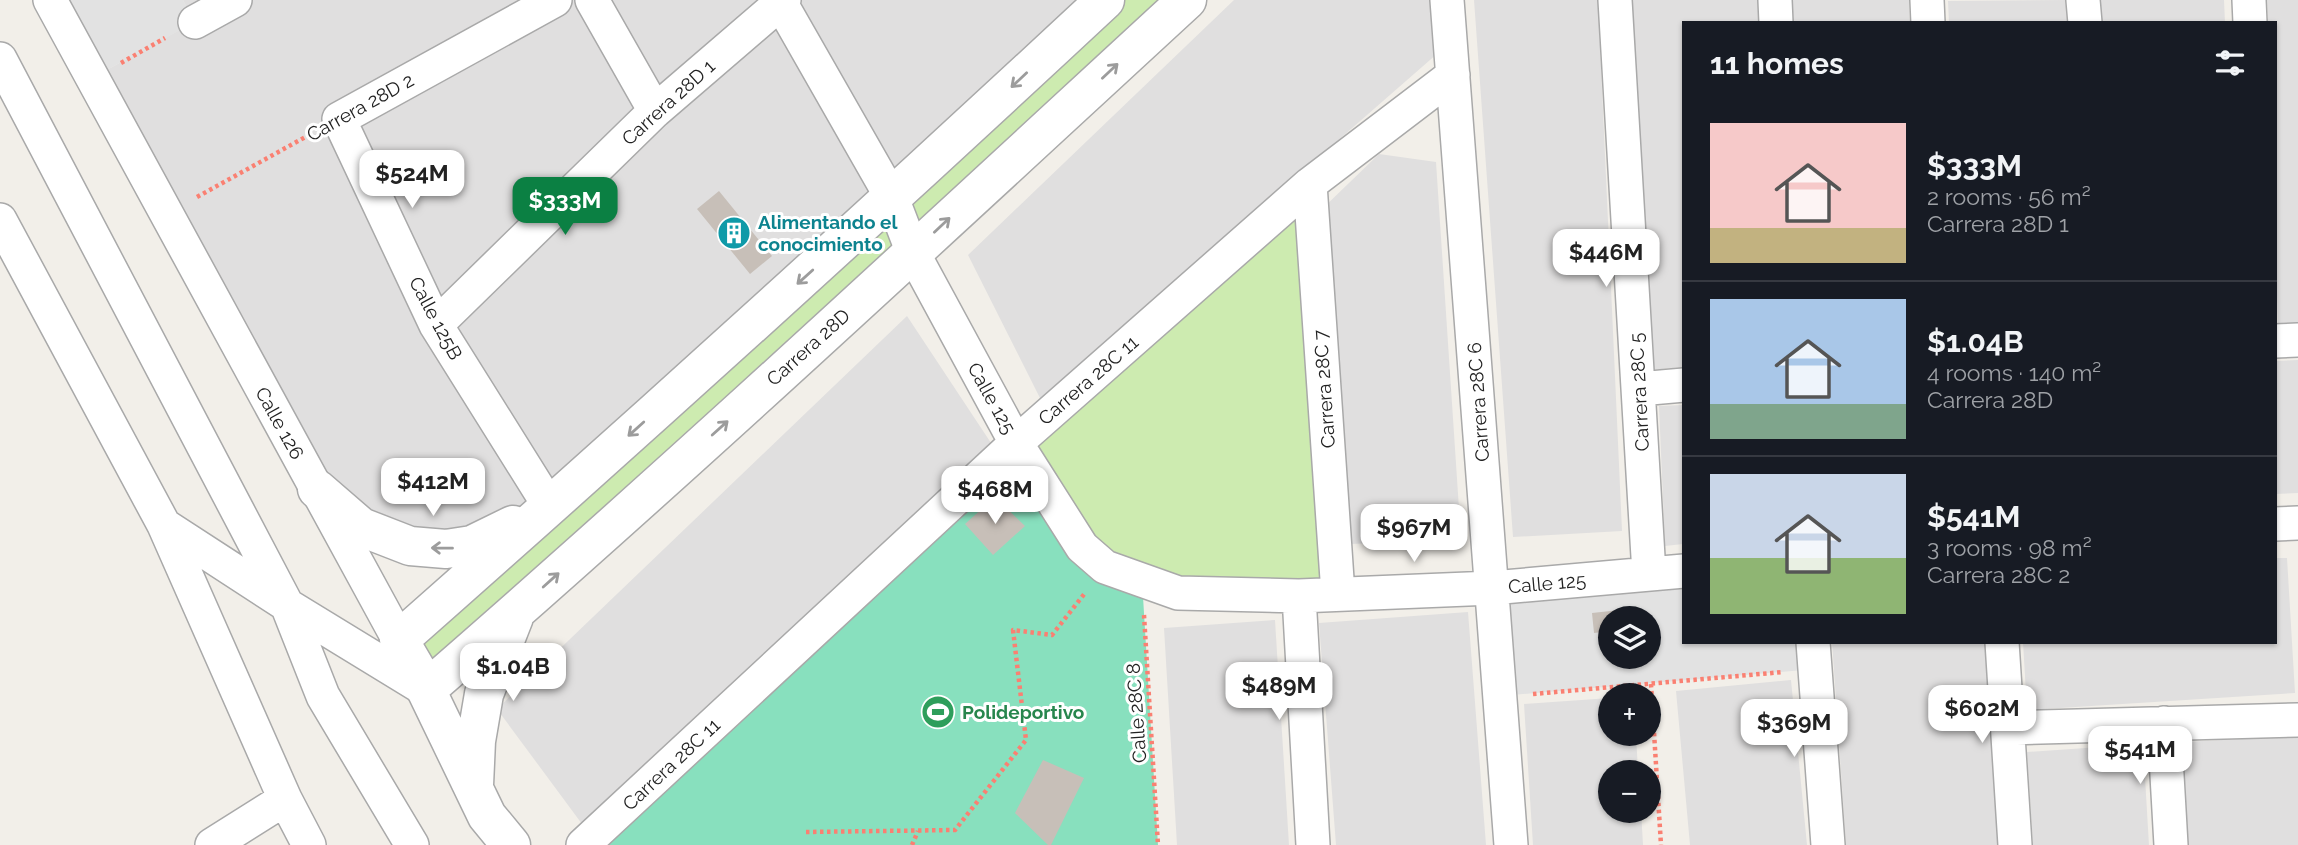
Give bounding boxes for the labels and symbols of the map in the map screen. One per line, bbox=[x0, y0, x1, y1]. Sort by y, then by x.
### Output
street label: Carrera 28D 1 bbox=[617, 55, 719, 149]
one-way arrow bbox=[1101, 63, 1119, 79]
street label: Carrera 28D 2 bbox=[303, 69, 417, 145]
one-way arrow bbox=[1010, 72, 1028, 88]
pin: $524M bbox=[363, 150, 461, 210]
pin: $333M bbox=[516, 177, 614, 237]
place label: Alimentando el conocimiento bbox=[758, 211, 898, 255]
building icon: Alimentando el conocimiento bbox=[715, 214, 753, 252]
one-way arrow bbox=[933, 217, 951, 233]
pin: $446M bbox=[1557, 230, 1655, 289]
one-way arrow bbox=[796, 269, 814, 285]
street label: Calle 125B bbox=[405, 273, 467, 363]
street label: Carrera 28D bbox=[762, 304, 854, 390]
street label: Carrera 28C 7 bbox=[1309, 329, 1339, 449]
street label: Carrera 28C 11 bbox=[1034, 331, 1142, 429]
street label: Carrera 28C 5 bbox=[1625, 332, 1653, 452]
street label: Carrera 28C 6 bbox=[1463, 341, 1493, 463]
street label: Calle 125 bbox=[963, 359, 1021, 437]
street label: Calle 126 bbox=[251, 383, 309, 463]
one-way arrow bbox=[711, 419, 728, 436]
one-way arrow bbox=[627, 421, 645, 437]
pin: $412M bbox=[384, 458, 482, 518]
pin: $468M bbox=[946, 466, 1044, 526]
pin: $967M bbox=[1365, 504, 1463, 564]
one-way arrow bbox=[430, 541, 453, 555]
street label: Calle 125 bbox=[1507, 569, 1587, 597]
one-way arrow bbox=[542, 572, 559, 589]
pin: $1.04B bbox=[456, 644, 570, 703]
street label: Calle 28C 8 bbox=[1122, 662, 1150, 764]
pin: $489M bbox=[1230, 662, 1328, 722]
pin: $602M bbox=[1933, 686, 2031, 745]
sports icon: Polideportivo bbox=[919, 693, 957, 731]
pin: $369M bbox=[1745, 700, 1843, 759]
place label: Polideportivo bbox=[962, 701, 1084, 723]
street label: Carrera 28C 11 bbox=[618, 713, 724, 815]
pin: $541M bbox=[2091, 726, 2189, 786]

